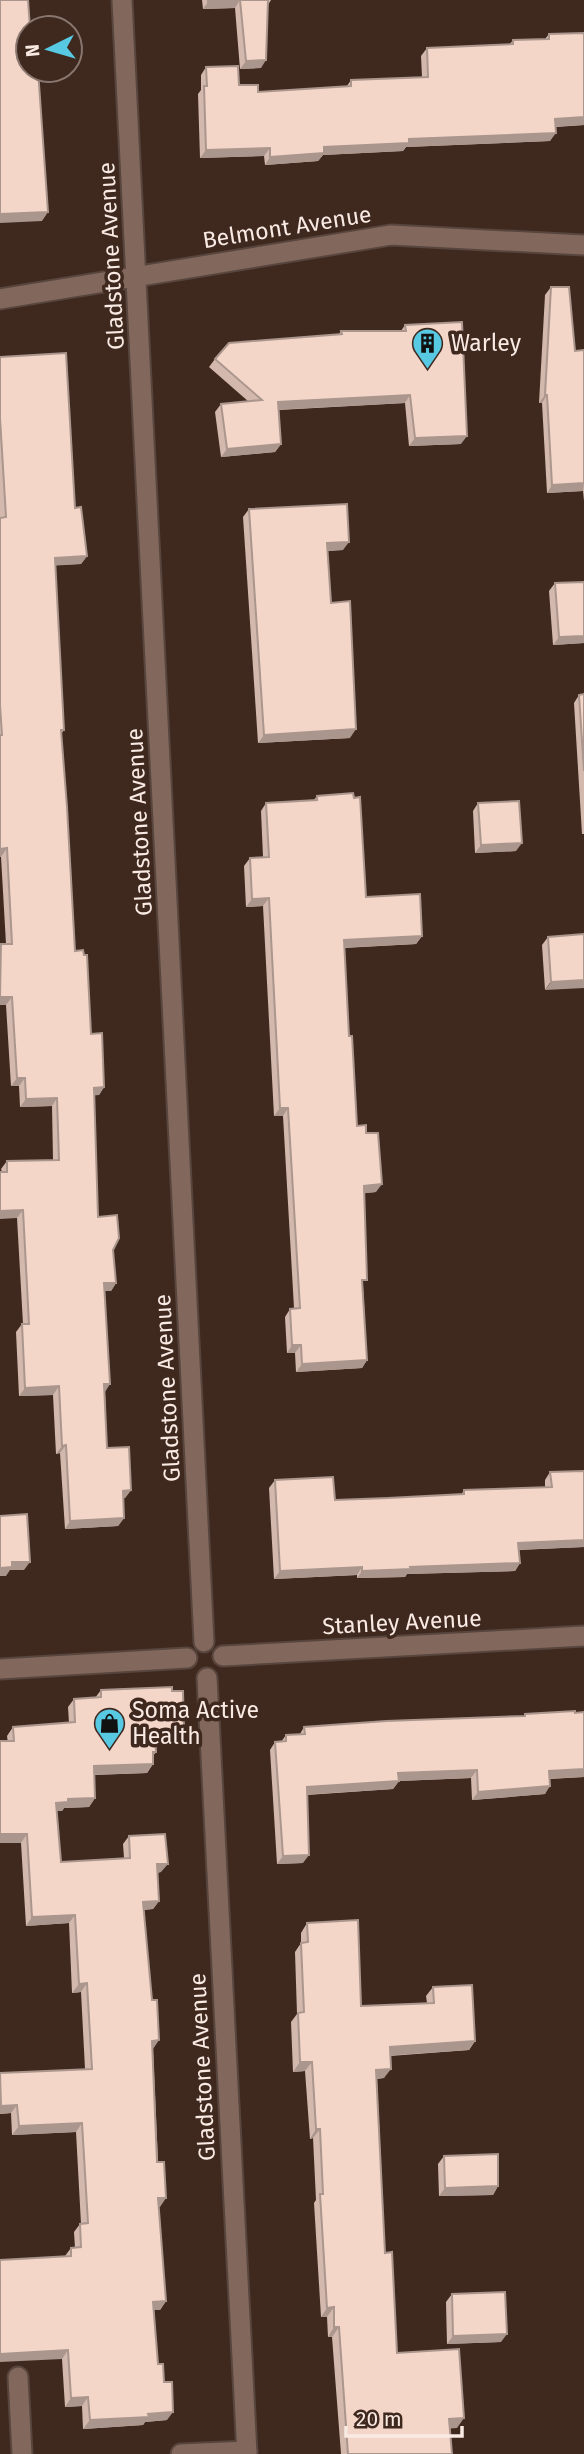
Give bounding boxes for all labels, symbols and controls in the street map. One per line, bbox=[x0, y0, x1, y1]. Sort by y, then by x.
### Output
north arrow bbox=[14, 14, 84, 84]
text: N bbox=[21, 43, 45, 58]
street label: Gladstone Avenue bbox=[92, 161, 130, 351]
street label: Belmont Avenue bbox=[201, 200, 373, 254]
building icon: Warley bbox=[411, 326, 445, 370]
place label: Warley bbox=[451, 329, 522, 357]
street label: Gladstone Avenue bbox=[120, 727, 158, 917]
street label: Gladstone Avenue bbox=[148, 1293, 186, 1483]
street label: Stanley Avenue bbox=[322, 1604, 482, 1640]
place label: Soma Active Health bbox=[132, 1696, 259, 1750]
shop icon: Soma Active Health bbox=[92, 1706, 126, 1750]
street label: Gladstone Avenue bbox=[183, 1972, 221, 2162]
scale bar bbox=[346, 2394, 462, 2438]
text: 20 m bbox=[356, 2406, 402, 2432]

